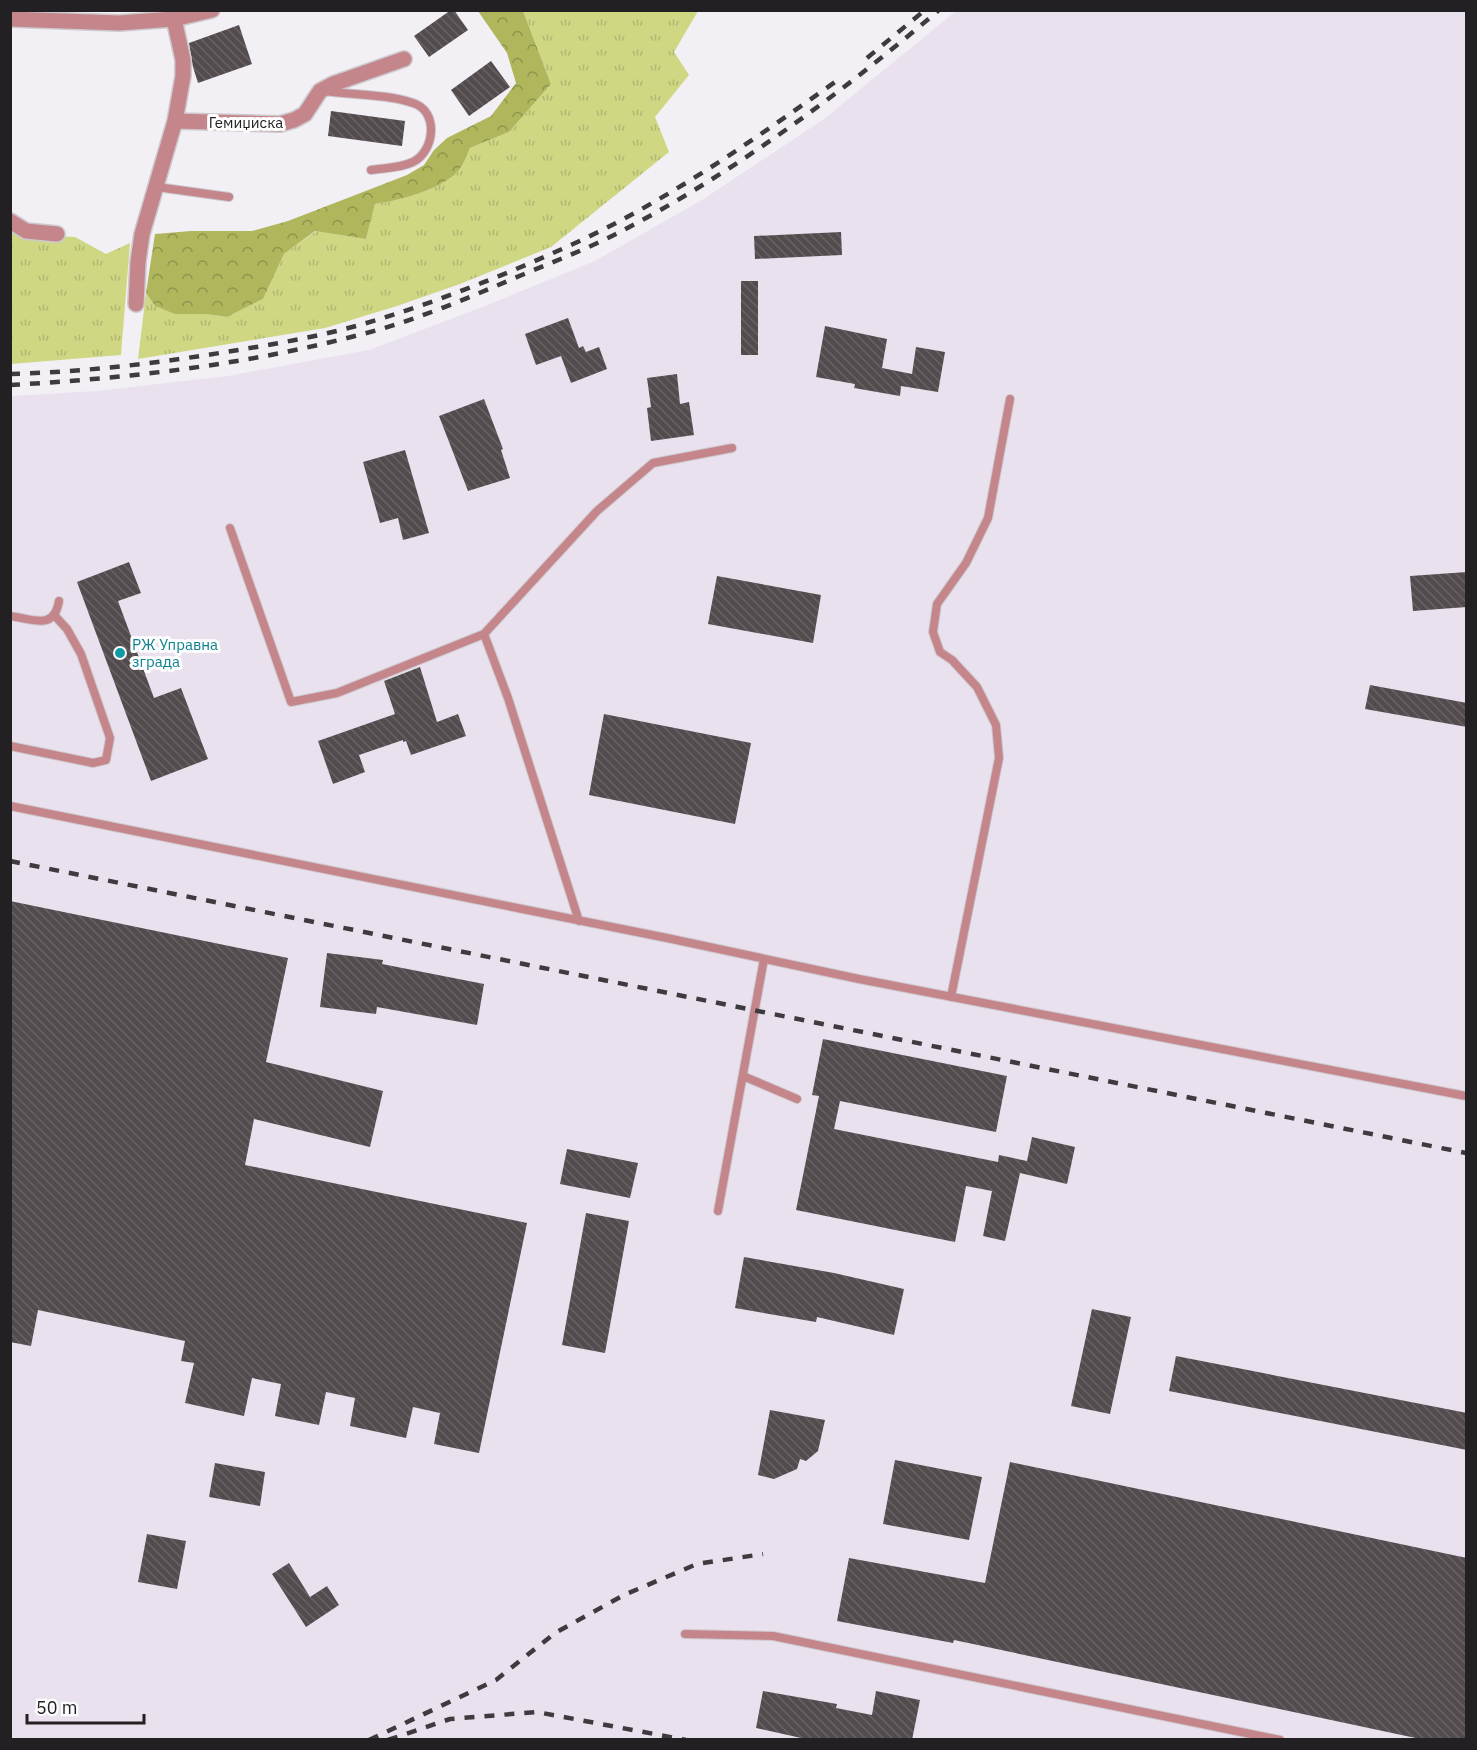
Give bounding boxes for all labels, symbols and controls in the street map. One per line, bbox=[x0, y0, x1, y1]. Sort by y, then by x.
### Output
street label: Гемиџиска bbox=[209, 113, 283, 132]
place label: РЖ Управна зграда bbox=[132, 635, 218, 671]
marker: РЖ Управна зграда bbox=[113, 646, 127, 660]
scale bar bbox=[27, 1687, 144, 1725]
text: 50 m bbox=[36, 1696, 78, 1719]

